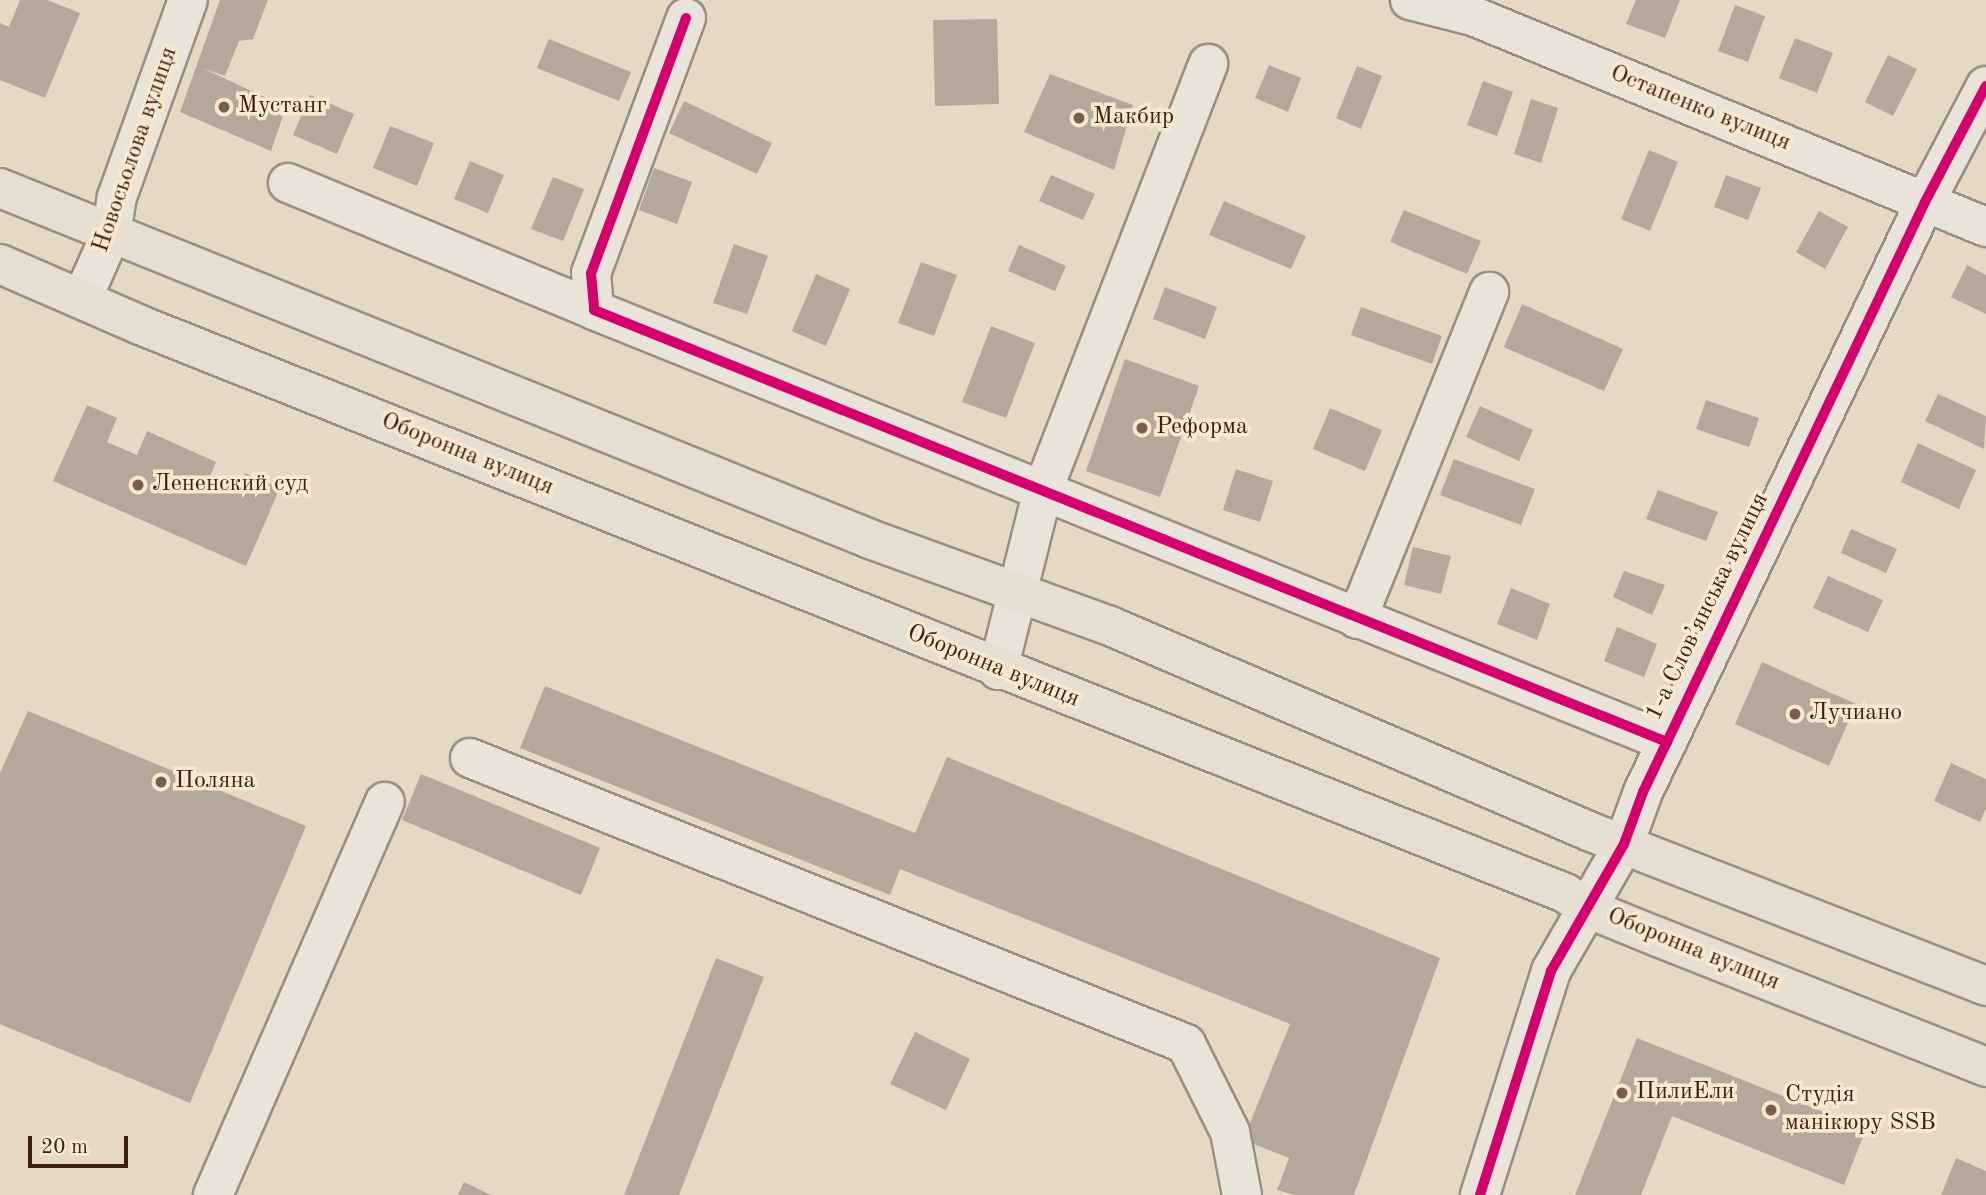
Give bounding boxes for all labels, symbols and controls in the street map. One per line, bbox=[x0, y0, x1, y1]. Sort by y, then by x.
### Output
street label: Новосьолова вулиця bbox=[87, 43, 185, 257]
street label: Остапенко вулиця bbox=[1606, 60, 1794, 158]
place label: Мустанг bbox=[238, 93, 327, 121]
marker: Мустанг bbox=[216, 99, 232, 115]
place label: Макбир bbox=[1093, 104, 1174, 132]
marker: Макбир bbox=[1071, 110, 1087, 126]
street label: Оборонна вулиця bbox=[377, 407, 557, 503]
place label: Реформа bbox=[1156, 414, 1248, 442]
marker: Реформа bbox=[1134, 420, 1150, 436]
place label: Лененский суд bbox=[152, 471, 308, 499]
marker: Лененский суд bbox=[130, 477, 146, 493]
street label: 1-а Слов’янська вулиця bbox=[1640, 488, 1776, 726]
street label: Оборонна вулиця bbox=[903, 619, 1083, 715]
place label: Лучиано bbox=[1809, 700, 1902, 728]
marker: Лучиано bbox=[1787, 706, 1803, 722]
place label: Поляна bbox=[175, 768, 255, 796]
marker: Поляна bbox=[153, 774, 169, 790]
street label: Оборонна вулиця bbox=[1603, 902, 1783, 998]
place label: ПилиЕли bbox=[1636, 1079, 1734, 1107]
place label: Студія манікюру SSB bbox=[1785, 1082, 1936, 1138]
marker: ПилиЕли bbox=[1614, 1085, 1630, 1101]
marker: Студія манікюру SSB bbox=[1763, 1102, 1779, 1118]
scale bar bbox=[32, 1122, 131, 1166]
text: 20 m bbox=[41, 1137, 88, 1158]

